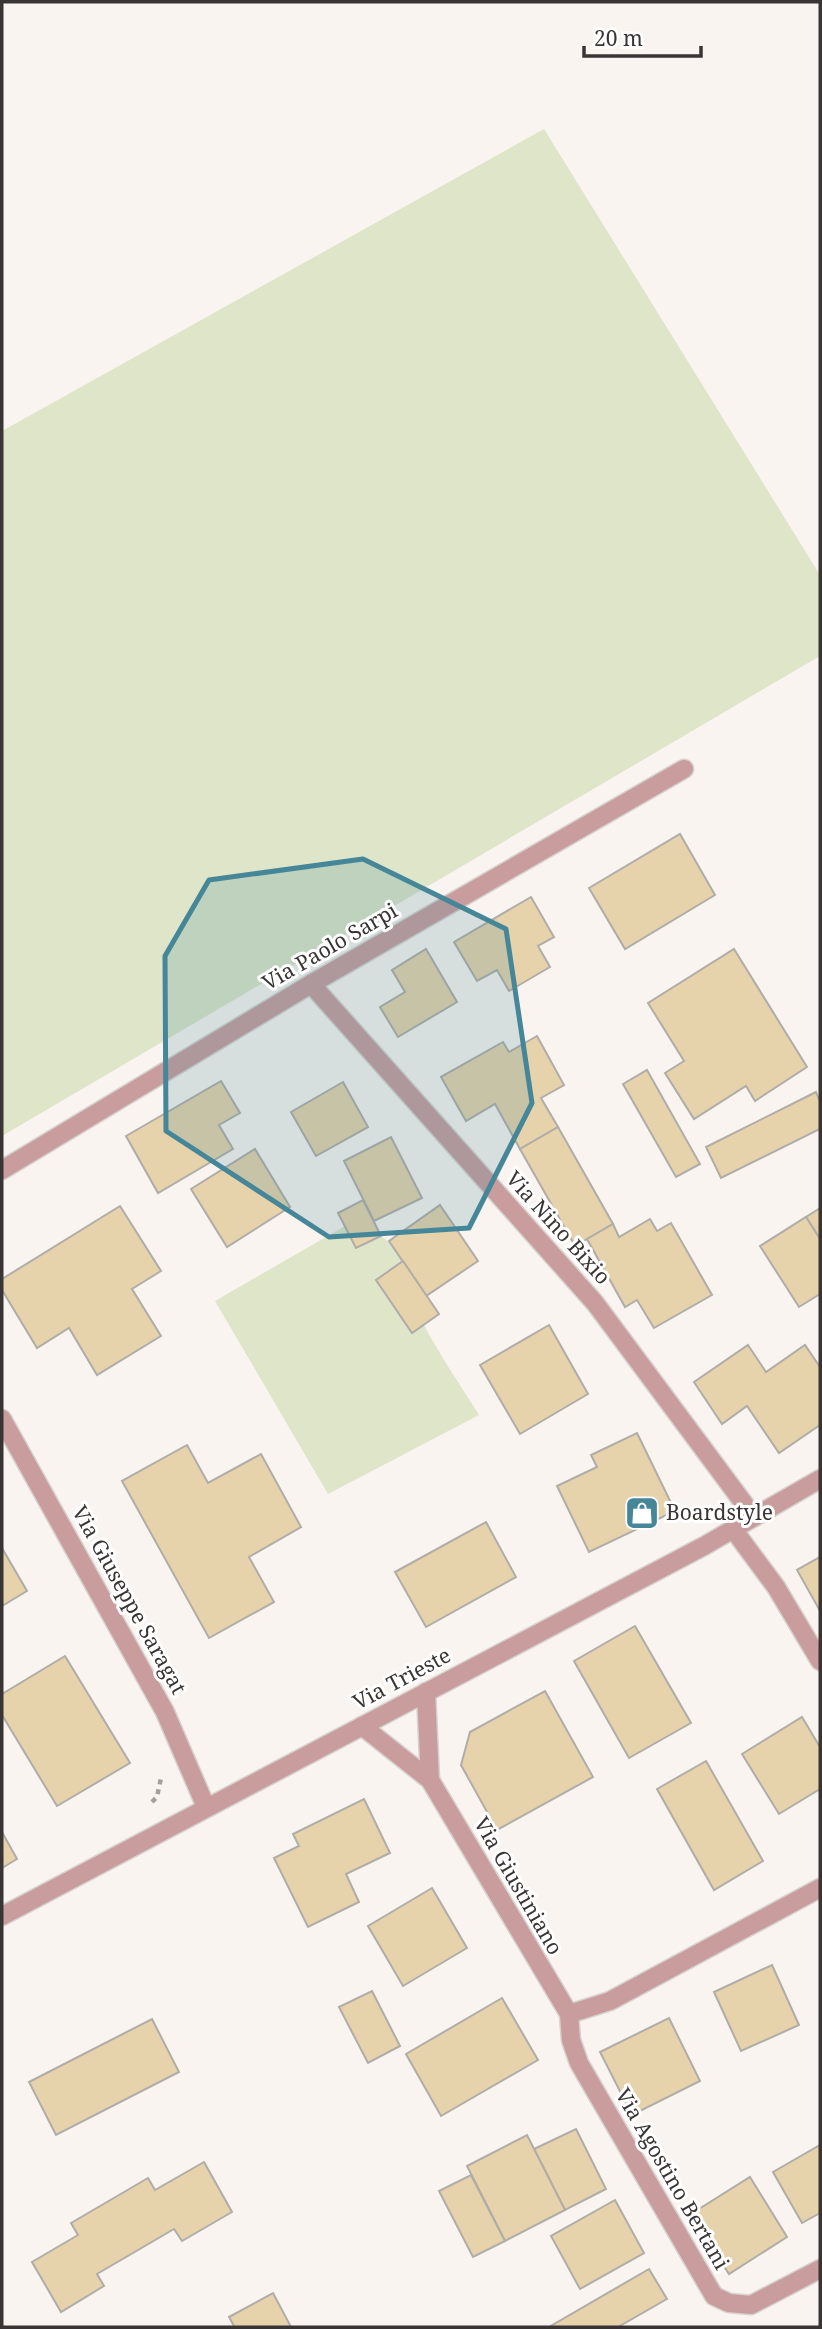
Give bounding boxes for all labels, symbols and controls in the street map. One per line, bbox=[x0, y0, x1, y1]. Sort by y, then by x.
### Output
scale bar bbox=[584, 14, 701, 58]
text: 20 m bbox=[594, 24, 643, 52]
street label: Via Paolo Sarpi bbox=[257, 896, 402, 996]
street label: Via Nino Bixio bbox=[500, 1165, 617, 1290]
shop icon: Boardstyle bbox=[623, 1494, 661, 1532]
place label: Boardstyle bbox=[666, 1498, 773, 1526]
street label: Via Giuseppe Saragat bbox=[66, 1500, 193, 1699]
street label: Via Trieste bbox=[348, 1641, 455, 1716]
street label: Via Giustiniano bbox=[468, 1812, 570, 1959]
street label: Via Agostino Bertani bbox=[609, 2083, 736, 2275]

